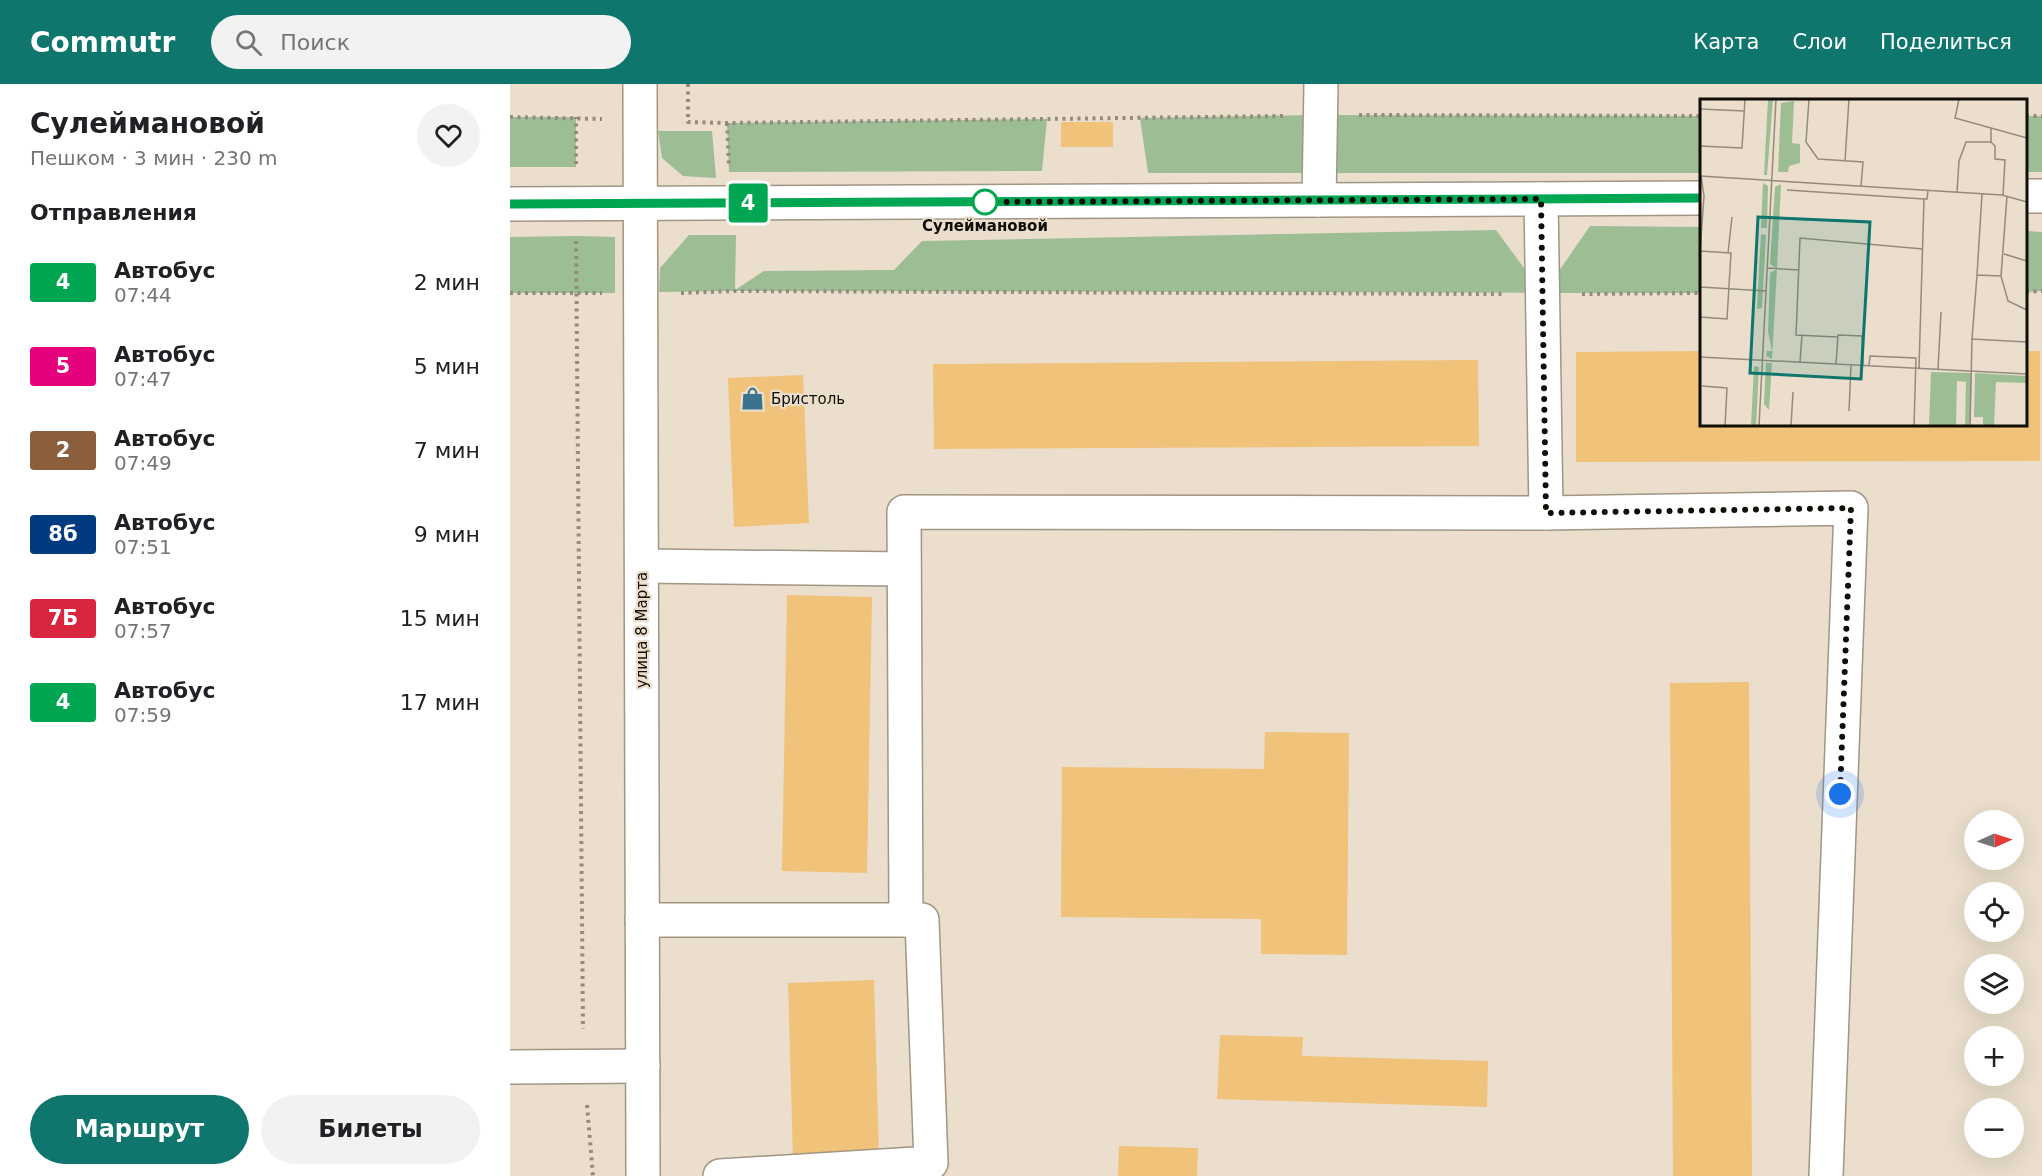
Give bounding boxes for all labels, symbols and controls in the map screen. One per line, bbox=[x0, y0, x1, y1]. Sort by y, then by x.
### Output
search box bbox=[211, 15, 631, 69]
text: Commutr bbox=[30, 26, 175, 59]
icon: search bbox=[232, 26, 265, 59]
text: Поиск bbox=[280, 30, 350, 55]
text: Карта bbox=[1693, 30, 1759, 54]
text: Слои bbox=[1792, 30, 1847, 54]
text: Поделиться bbox=[1880, 30, 2012, 54]
inset map bbox=[1700, 99, 2027, 426]
button: heart bbox=[417, 104, 480, 167]
text: Сулеймановой bbox=[30, 107, 265, 140]
text: Пешком · 3 мин · 230 m bbox=[30, 146, 277, 170]
line badge: 4 bbox=[728, 184, 768, 222]
marker: Сулеймановой bbox=[972, 189, 998, 215]
text: 4 bbox=[741, 191, 755, 215]
text: Отправления bbox=[30, 200, 197, 225]
place label: Сулеймановой bbox=[922, 217, 1048, 235]
text: Автобус bbox=[114, 258, 216, 283]
text: 4 bbox=[56, 270, 70, 294]
text: 2 мин bbox=[414, 270, 480, 295]
text: 07:44 bbox=[114, 283, 172, 307]
text: Автобус bbox=[114, 342, 216, 367]
text: 5 bbox=[56, 354, 70, 378]
text: 5 мин bbox=[414, 354, 480, 379]
text: 07:47 bbox=[114, 367, 172, 391]
shop icon: Бристоль bbox=[740, 386, 766, 412]
place label: Бристоль bbox=[771, 390, 845, 408]
text: Автобус bbox=[114, 426, 216, 451]
text: 2 bbox=[56, 438, 70, 462]
text: 7 мин bbox=[414, 438, 480, 463]
text: 07:49 bbox=[114, 451, 172, 475]
text: Автобус bbox=[114, 510, 216, 535]
text: 8б bbox=[48, 522, 78, 546]
text: 9 мин bbox=[414, 522, 480, 547]
text: 07:51 bbox=[114, 535, 172, 559]
street label: улица 8 Марта bbox=[633, 572, 651, 688]
text: Автобус bbox=[114, 594, 216, 619]
text: 7Б bbox=[48, 606, 78, 630]
text: 15 мин bbox=[400, 606, 480, 631]
text: 07:57 bbox=[114, 619, 172, 643]
text: Автобус bbox=[114, 678, 216, 703]
text: 4 bbox=[56, 690, 70, 714]
text: 17 мин bbox=[400, 690, 480, 715]
text: 07:59 bbox=[114, 703, 172, 727]
your location bbox=[1825, 779, 1855, 809]
north arrow bbox=[1964, 810, 2024, 870]
map controls bbox=[1964, 810, 2024, 1158]
button: locate bbox=[1964, 882, 2024, 942]
button: layers bbox=[1964, 954, 2024, 1014]
button: + bbox=[1964, 1026, 2024, 1086]
button: Маршрут bbox=[30, 1095, 249, 1164]
button: Билеты bbox=[261, 1095, 480, 1164]
button: − bbox=[1964, 1098, 2024, 1158]

